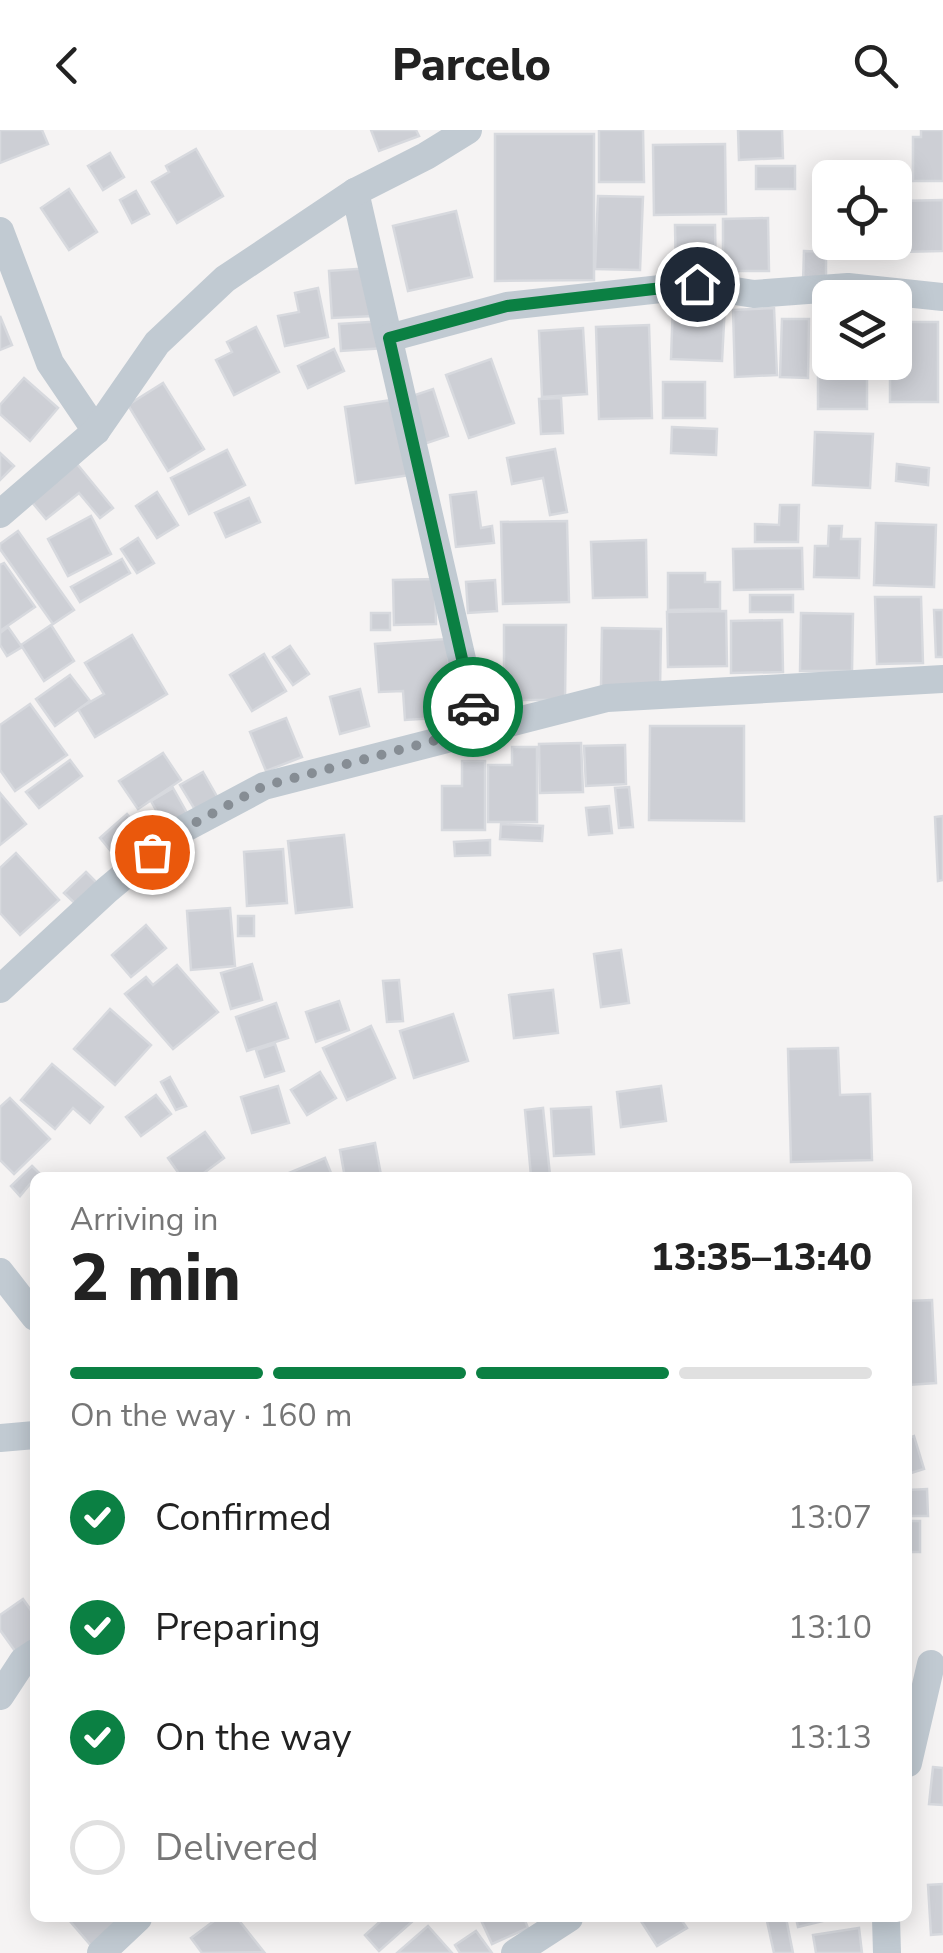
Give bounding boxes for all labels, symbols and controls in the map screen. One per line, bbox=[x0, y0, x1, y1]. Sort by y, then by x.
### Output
text: Parcelo bbox=[392, 35, 551, 96]
icon: back bbox=[40, 38, 95, 93]
icon: search bbox=[848, 38, 903, 93]
map controls bbox=[812, 160, 912, 380]
button: locate bbox=[812, 160, 912, 260]
pin bbox=[655, 242, 740, 327]
icon: home bbox=[670, 257, 725, 312]
button: layers bbox=[812, 280, 912, 380]
courier bbox=[423, 657, 523, 757]
icon: car bbox=[446, 680, 501, 735]
pin bbox=[110, 810, 195, 895]
icon: bag bbox=[125, 825, 180, 880]
text: Arriving in bbox=[70, 1198, 218, 1241]
text: 13:35–13:40 bbox=[651, 1232, 872, 1283]
text: 2 min bbox=[70, 1234, 241, 1323]
text: On the way · 160 m bbox=[70, 1394, 352, 1437]
icon: check bbox=[70, 1490, 125, 1545]
text: Confirmed bbox=[155, 1492, 332, 1543]
text: 13:07 bbox=[788, 1496, 872, 1539]
icon: check bbox=[70, 1600, 125, 1655]
text: Preparing bbox=[155, 1602, 321, 1653]
text: 13:10 bbox=[788, 1606, 872, 1649]
icon: check bbox=[70, 1710, 125, 1765]
text: On the way bbox=[155, 1712, 351, 1763]
text: 13:13 bbox=[788, 1716, 872, 1759]
text: Delivered bbox=[155, 1822, 319, 1873]

